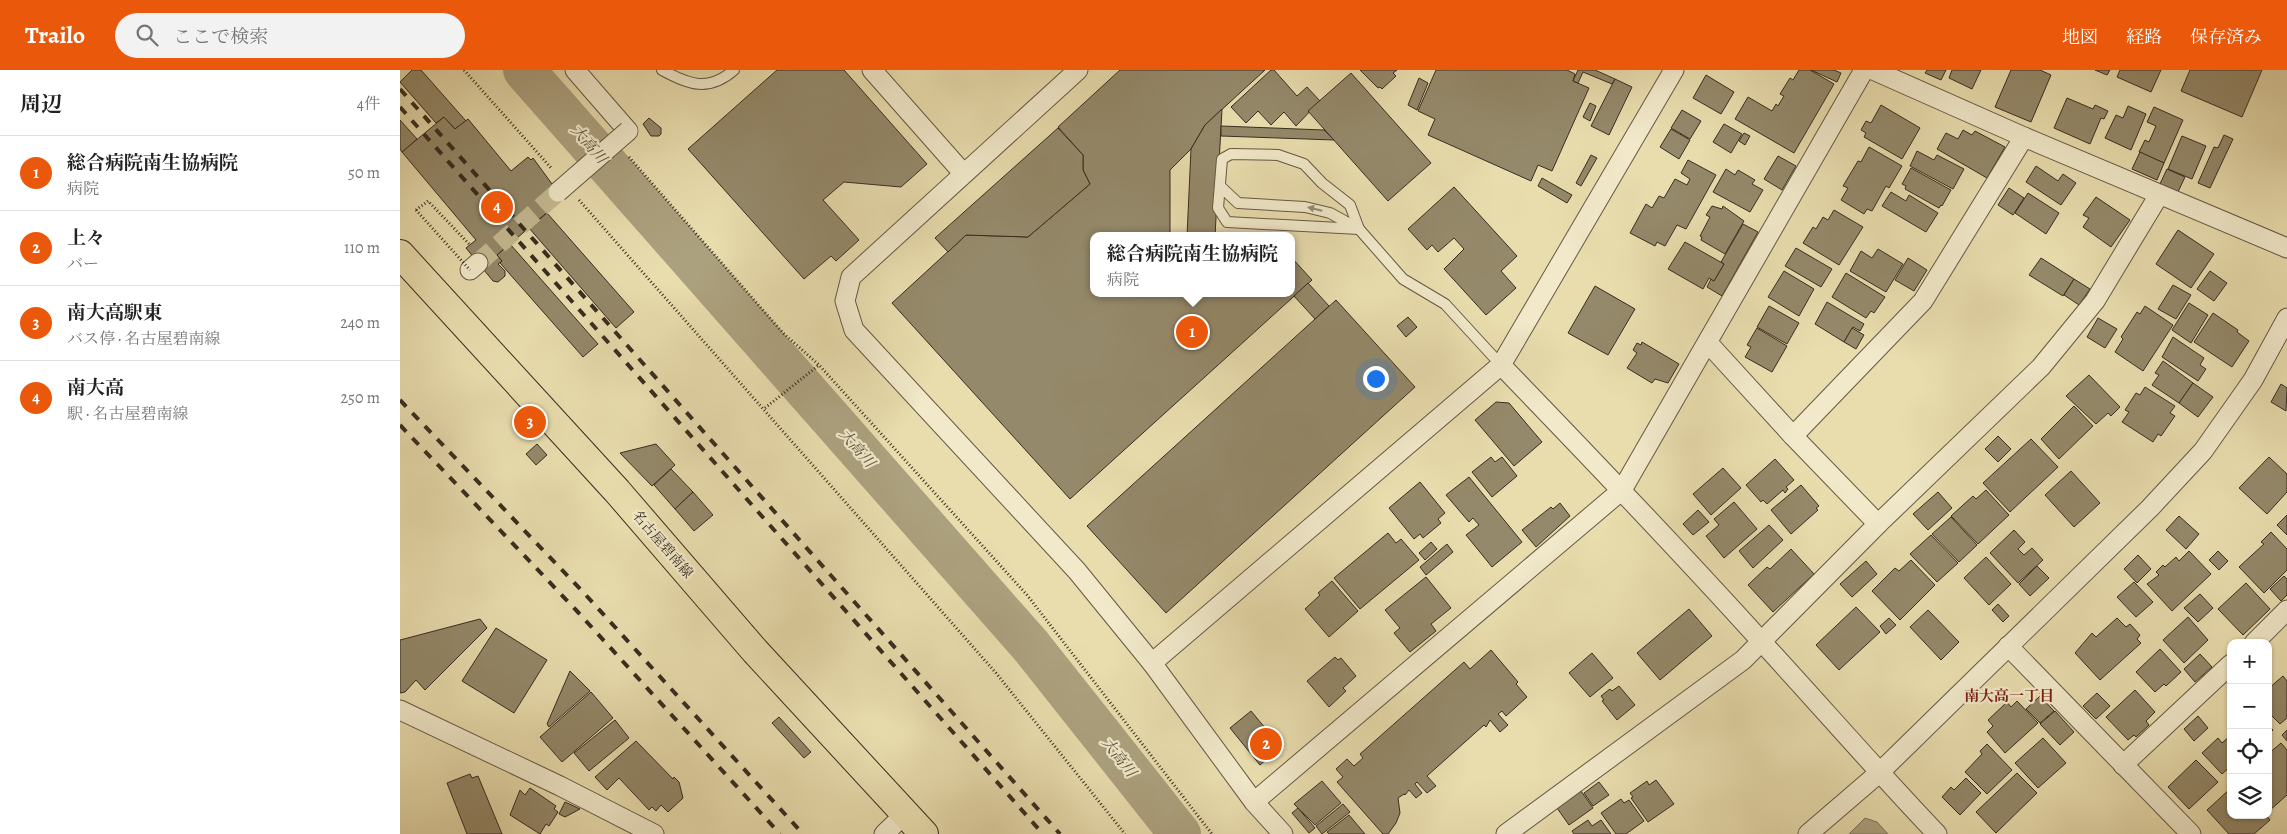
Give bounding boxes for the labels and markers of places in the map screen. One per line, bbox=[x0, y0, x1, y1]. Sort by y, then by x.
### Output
pin: 4 bbox=[481, 188, 513, 226]
pin: 1 bbox=[1176, 313, 1208, 351]
pin: 3 bbox=[514, 403, 546, 441]
pin: 2 bbox=[1250, 725, 1282, 763]

